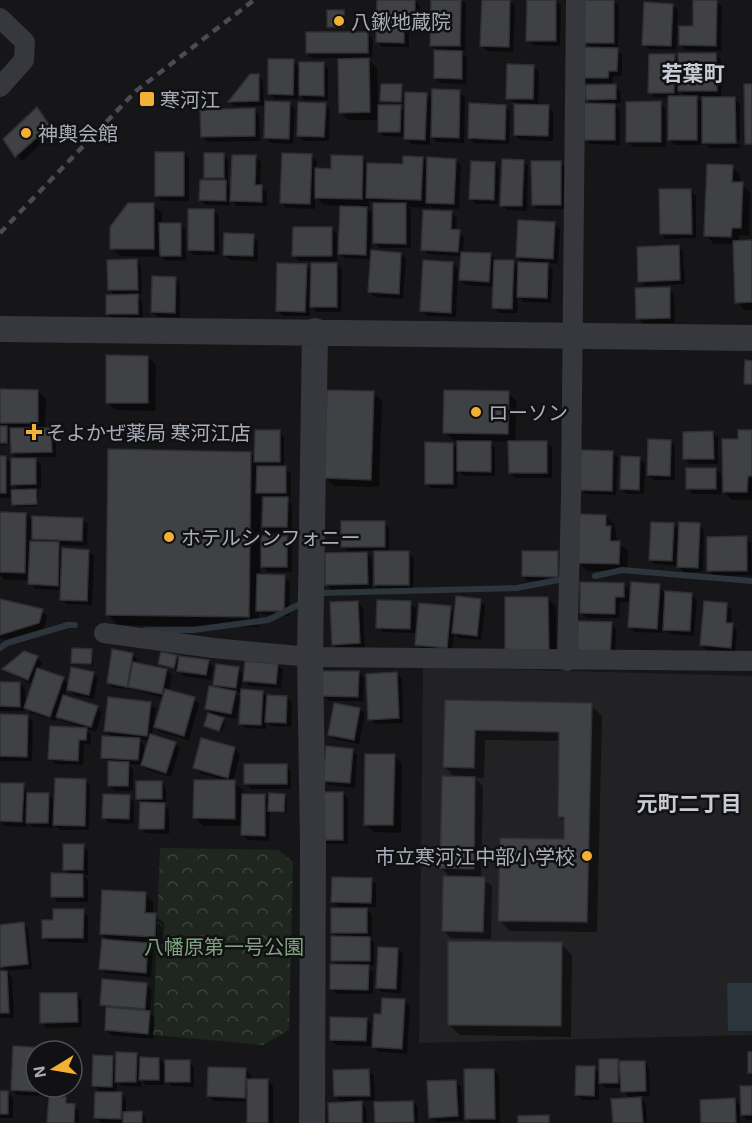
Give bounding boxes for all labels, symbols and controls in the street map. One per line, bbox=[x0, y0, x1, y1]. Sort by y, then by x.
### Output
place label: 八鍬地蔵院 bbox=[351, 9, 451, 33]
marker: 八鍬地蔵院 bbox=[332, 14, 346, 28]
district label: 若葉町 bbox=[662, 60, 725, 85]
place label: 寒河江 bbox=[160, 87, 220, 111]
marker: 寒河江 bbox=[138, 90, 156, 108]
place label: 神輿会館 bbox=[38, 121, 118, 145]
marker: 神輿会館 bbox=[19, 126, 33, 140]
place label: ローソン bbox=[488, 400, 568, 424]
marker: ローソン bbox=[469, 405, 483, 419]
place label: そよかぜ薬局 寒河江店 bbox=[46, 420, 250, 444]
marker: そよかぜ薬局 寒河江店 bbox=[27, 425, 41, 439]
place label: ホテルシンフォニー bbox=[181, 525, 360, 549]
marker: ホテルシンフォニー bbox=[162, 530, 176, 544]
district label: 元町二丁目 bbox=[637, 790, 742, 815]
place label: 市立寒河江中部小学校 bbox=[375, 844, 575, 868]
marker: 市立寒河江中部小学校 bbox=[580, 849, 594, 863]
park label: 八幡原第一号公園 bbox=[144, 934, 304, 958]
north arrow bbox=[24, 1039, 84, 1099]
text: N bbox=[28, 1064, 49, 1079]

